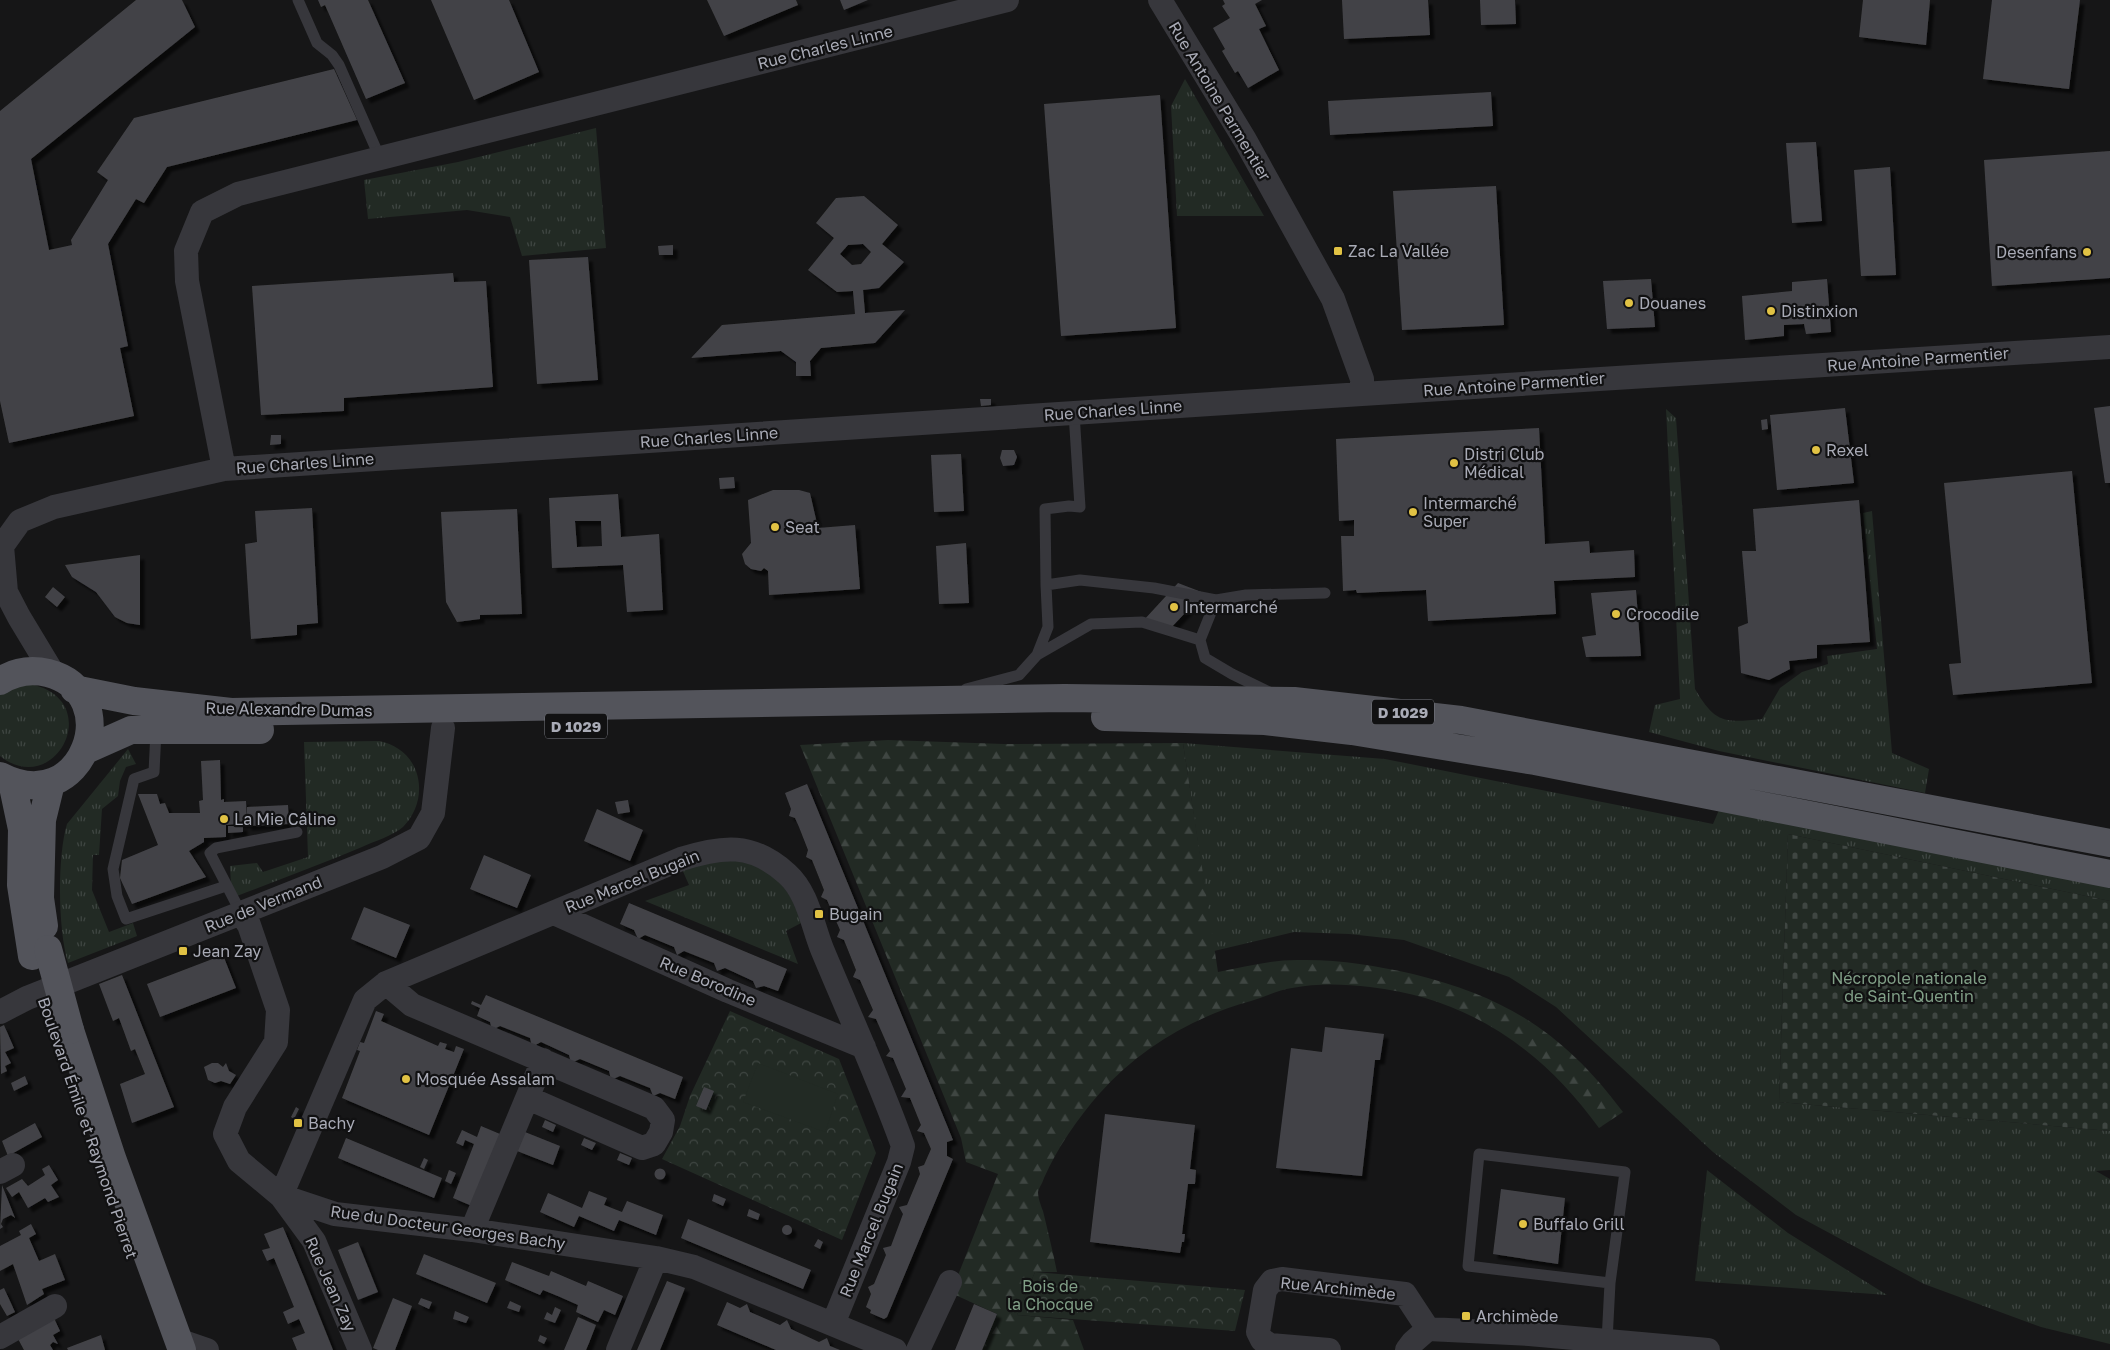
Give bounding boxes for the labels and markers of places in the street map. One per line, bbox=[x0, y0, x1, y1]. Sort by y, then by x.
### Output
place label: Zac La Vallée bbox=[1348, 241, 1449, 261]
place label: Desenfans bbox=[1996, 242, 2077, 262]
marker: Zac La Vallée bbox=[1332, 245, 1344, 257]
marker: Desenfans bbox=[2081, 246, 2093, 258]
place label: Douanes bbox=[1639, 293, 1706, 313]
marker: Douanes bbox=[1623, 297, 1635, 309]
place label: Distinxion bbox=[1781, 301, 1858, 321]
marker: Distinxion bbox=[1765, 305, 1777, 317]
place label: Rexel bbox=[1826, 440, 1869, 460]
place label: Distri Club Médical bbox=[1464, 444, 1545, 482]
marker: Rexel bbox=[1810, 444, 1822, 456]
marker: Distri Club Médical bbox=[1448, 457, 1460, 469]
place label: Intermarché Super bbox=[1423, 493, 1517, 531]
marker: Intermarché Super bbox=[1407, 506, 1419, 518]
place label: Seat bbox=[785, 517, 820, 537]
marker: Seat bbox=[769, 521, 781, 533]
place label: Intermarché bbox=[1184, 597, 1278, 617]
marker: Intermarché bbox=[1168, 601, 1180, 613]
place label: Crocodile bbox=[1626, 604, 1699, 624]
marker: Crocodile bbox=[1610, 608, 1622, 620]
place label: La Mie Câline bbox=[234, 809, 336, 829]
marker: La Mie Câline bbox=[218, 813, 230, 825]
place label: Bugain bbox=[829, 904, 882, 924]
marker: Bugain bbox=[813, 908, 825, 920]
place label: Jean Zay bbox=[193, 941, 261, 961]
marker: Jean Zay bbox=[177, 945, 189, 957]
place label: Mosquée Assalam bbox=[416, 1069, 555, 1089]
marker: Mosquée Assalam bbox=[400, 1073, 412, 1085]
place label: Bachy bbox=[308, 1113, 355, 1133]
marker: Bachy bbox=[292, 1117, 304, 1129]
place label: Buffalo Grill bbox=[1533, 1214, 1625, 1234]
marker: Buffalo Grill bbox=[1517, 1218, 1529, 1230]
place label: Archimède bbox=[1476, 1306, 1558, 1326]
marker: Archimède bbox=[1460, 1310, 1472, 1322]

